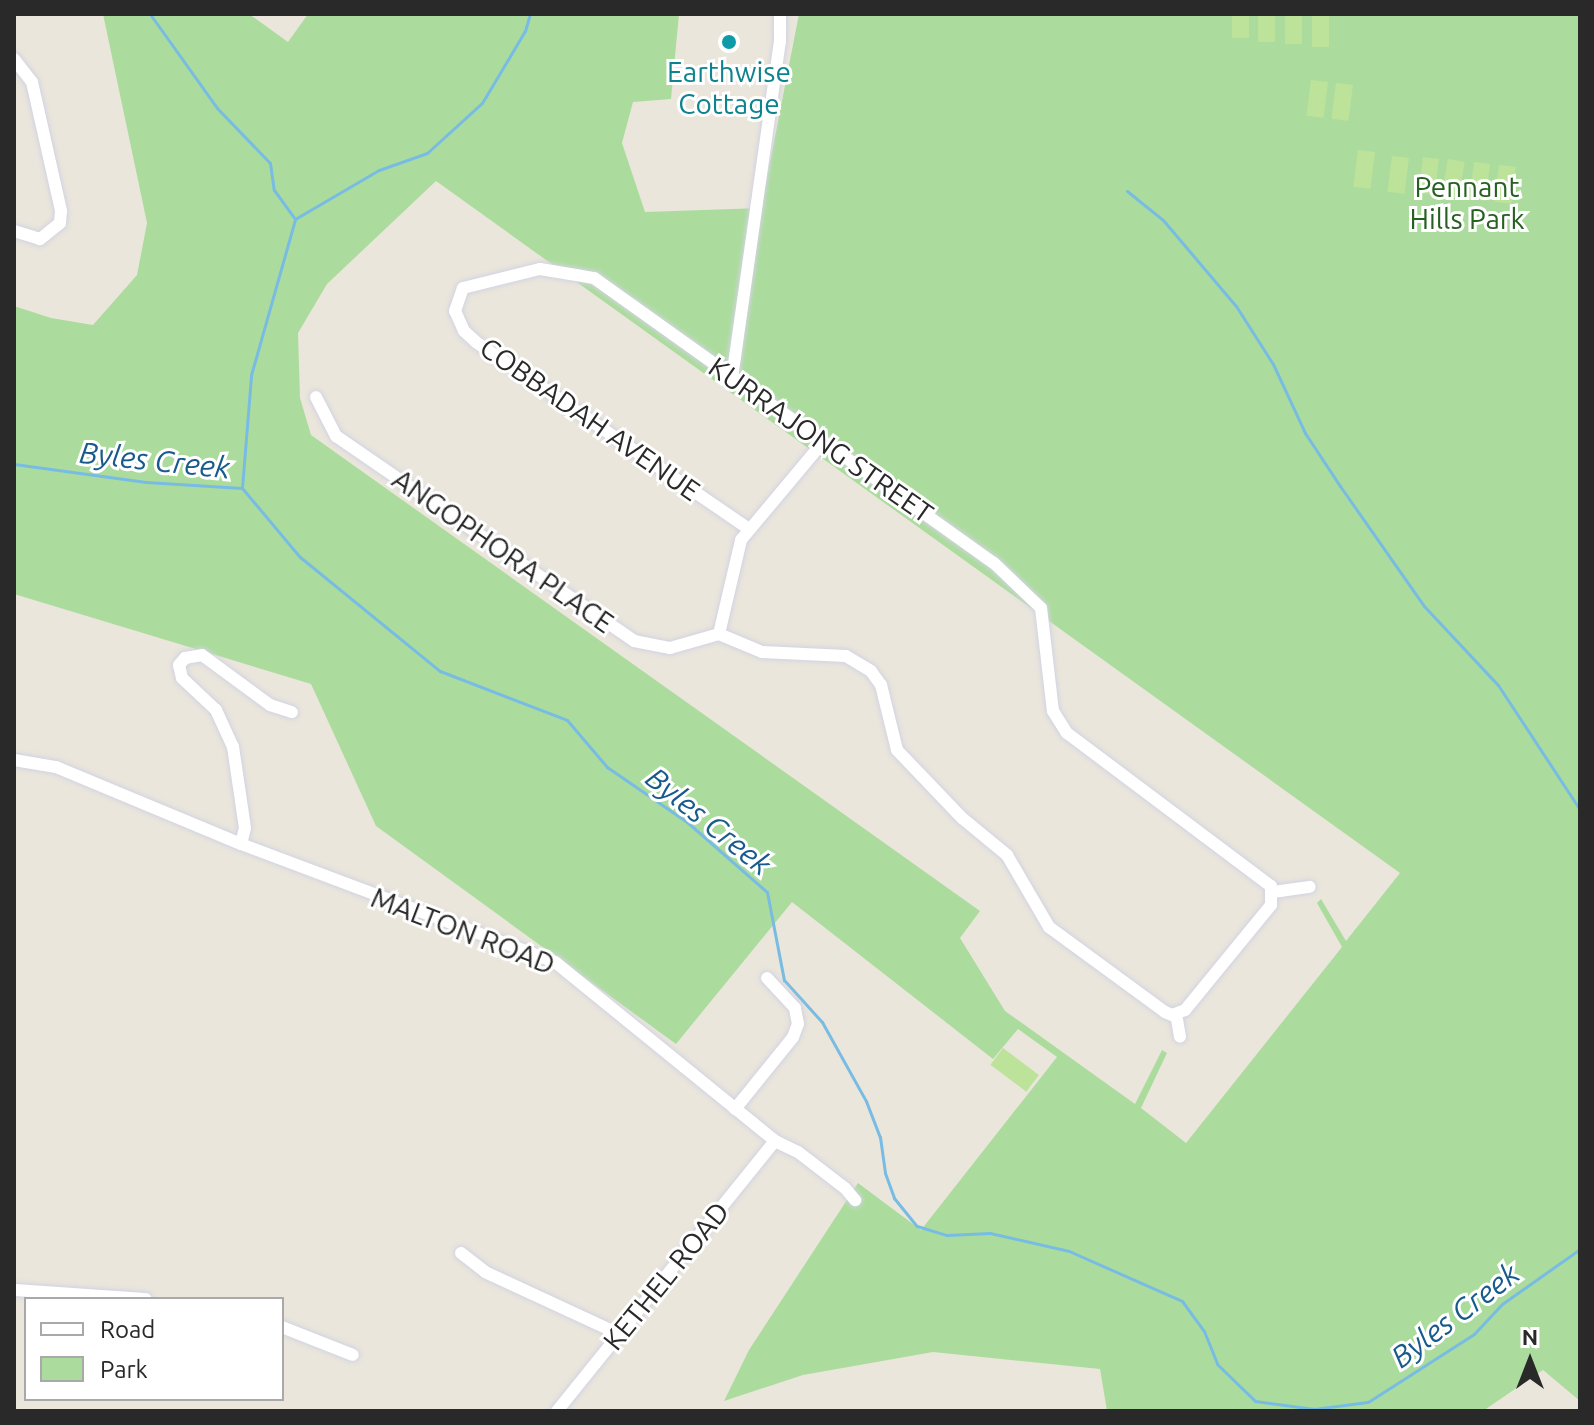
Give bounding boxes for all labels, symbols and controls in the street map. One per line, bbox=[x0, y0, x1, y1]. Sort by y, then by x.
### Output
marker: Earthwise Cottage bbox=[720, 33, 738, 51]
place label: Earthwise Cottage bbox=[667, 55, 791, 121]
park label: Pennant Hills Park bbox=[1409, 170, 1525, 236]
street label: COBBADAH AVENUE bbox=[473, 330, 707, 508]
street label: KURRAJONG STREET bbox=[702, 350, 940, 530]
water label: Byles Creek bbox=[78, 434, 232, 486]
street label: ANGOPHORA PLACE bbox=[386, 462, 620, 640]
water label: Byles Creek bbox=[639, 759, 779, 883]
street label: MALTON ROAD bbox=[366, 881, 560, 981]
street label: KETHEL ROAD bbox=[596, 1195, 736, 1357]
water label: Byles Creek bbox=[1384, 1255, 1526, 1375]
legend bbox=[24, 1297, 284, 1401]
text: Road bbox=[100, 1316, 155, 1343]
north arrow bbox=[1490, 1321, 1570, 1401]
text: N bbox=[1522, 1324, 1538, 1349]
text: Park bbox=[100, 1356, 148, 1383]

